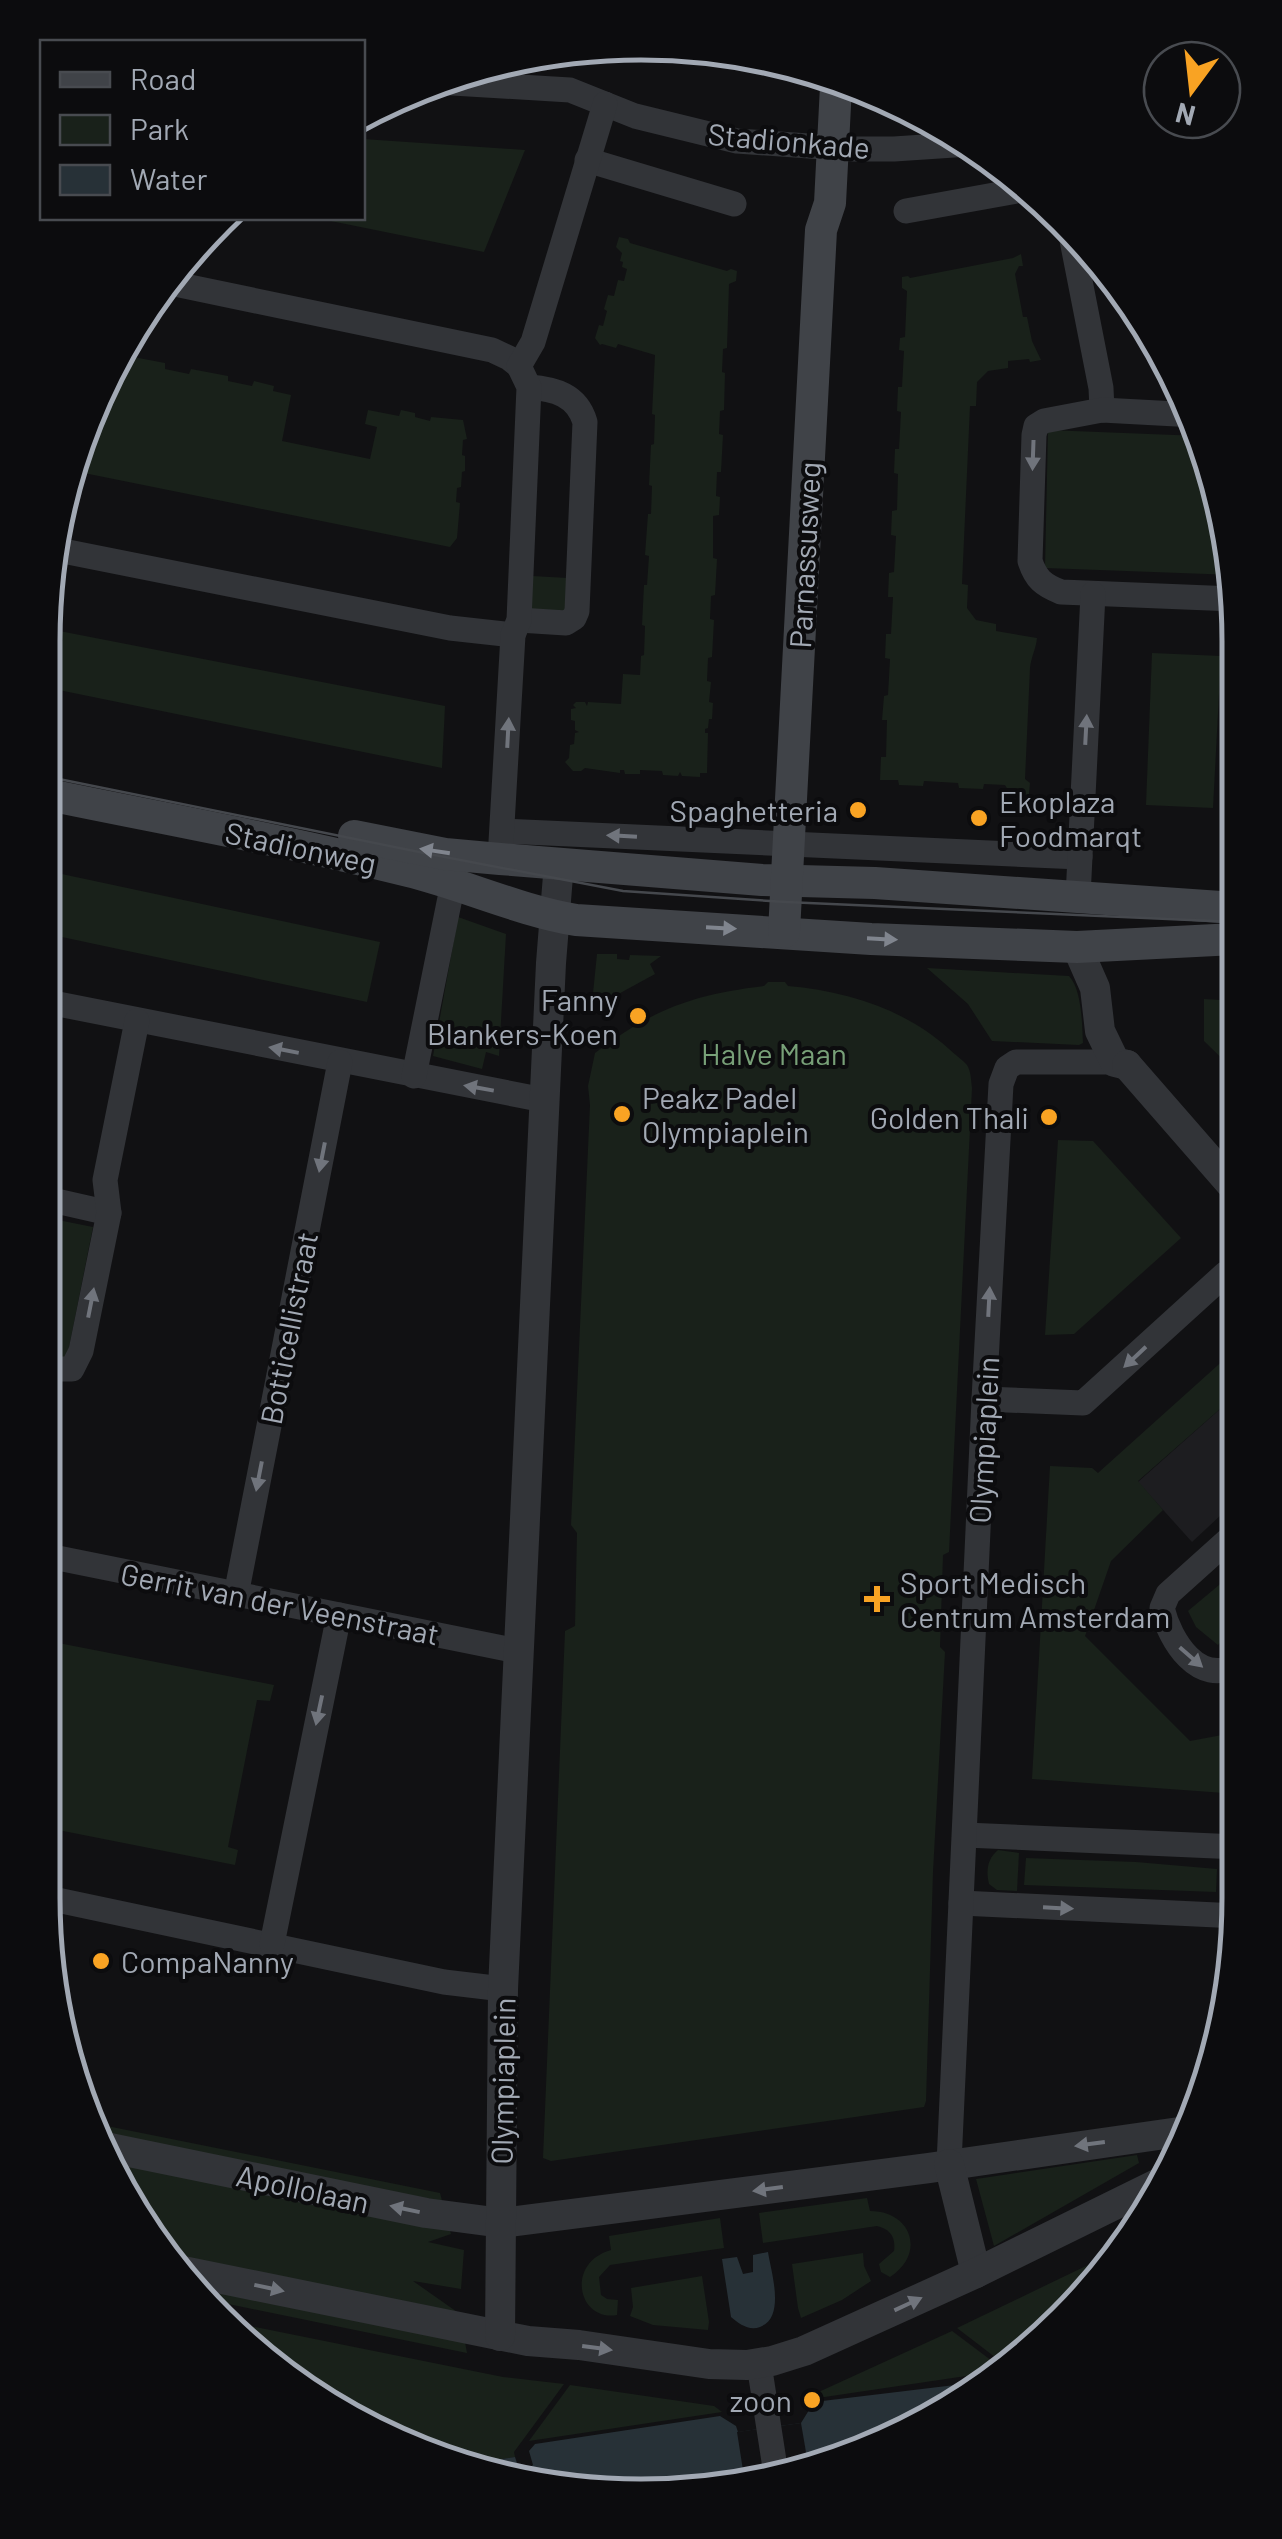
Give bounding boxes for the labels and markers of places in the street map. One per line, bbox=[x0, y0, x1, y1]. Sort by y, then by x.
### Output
place label: Ekoplaza Foodmarqt bbox=[999, 783, 1142, 853]
place label: Spaghetteria bbox=[670, 792, 838, 828]
marker: Spaghetteria bbox=[847, 799, 869, 821]
marker: Ekoplaza Foodmarqt bbox=[968, 807, 990, 829]
place label: Fanny Blankers-Koen bbox=[427, 981, 618, 1051]
marker: Fanny Blankers-Koen bbox=[627, 1005, 649, 1027]
place label: Peakz Padel Olympiaplein bbox=[642, 1079, 809, 1149]
place label: Golden Thali bbox=[870, 1099, 1029, 1135]
marker: Peakz Padel Olympiaplein bbox=[611, 1103, 633, 1125]
marker: Golden Thali bbox=[1038, 1106, 1060, 1128]
place label: Sport Medisch Centrum Amsterdam bbox=[900, 1564, 1170, 1634]
marker: Sport Medisch Centrum Amsterdam bbox=[864, 1586, 890, 1612]
place label: CompaNanny bbox=[121, 1943, 294, 1979]
marker: CompaNanny bbox=[90, 1950, 112, 1972]
place label: zoon bbox=[730, 2382, 792, 2418]
marker: zoon bbox=[801, 2389, 823, 2411]

